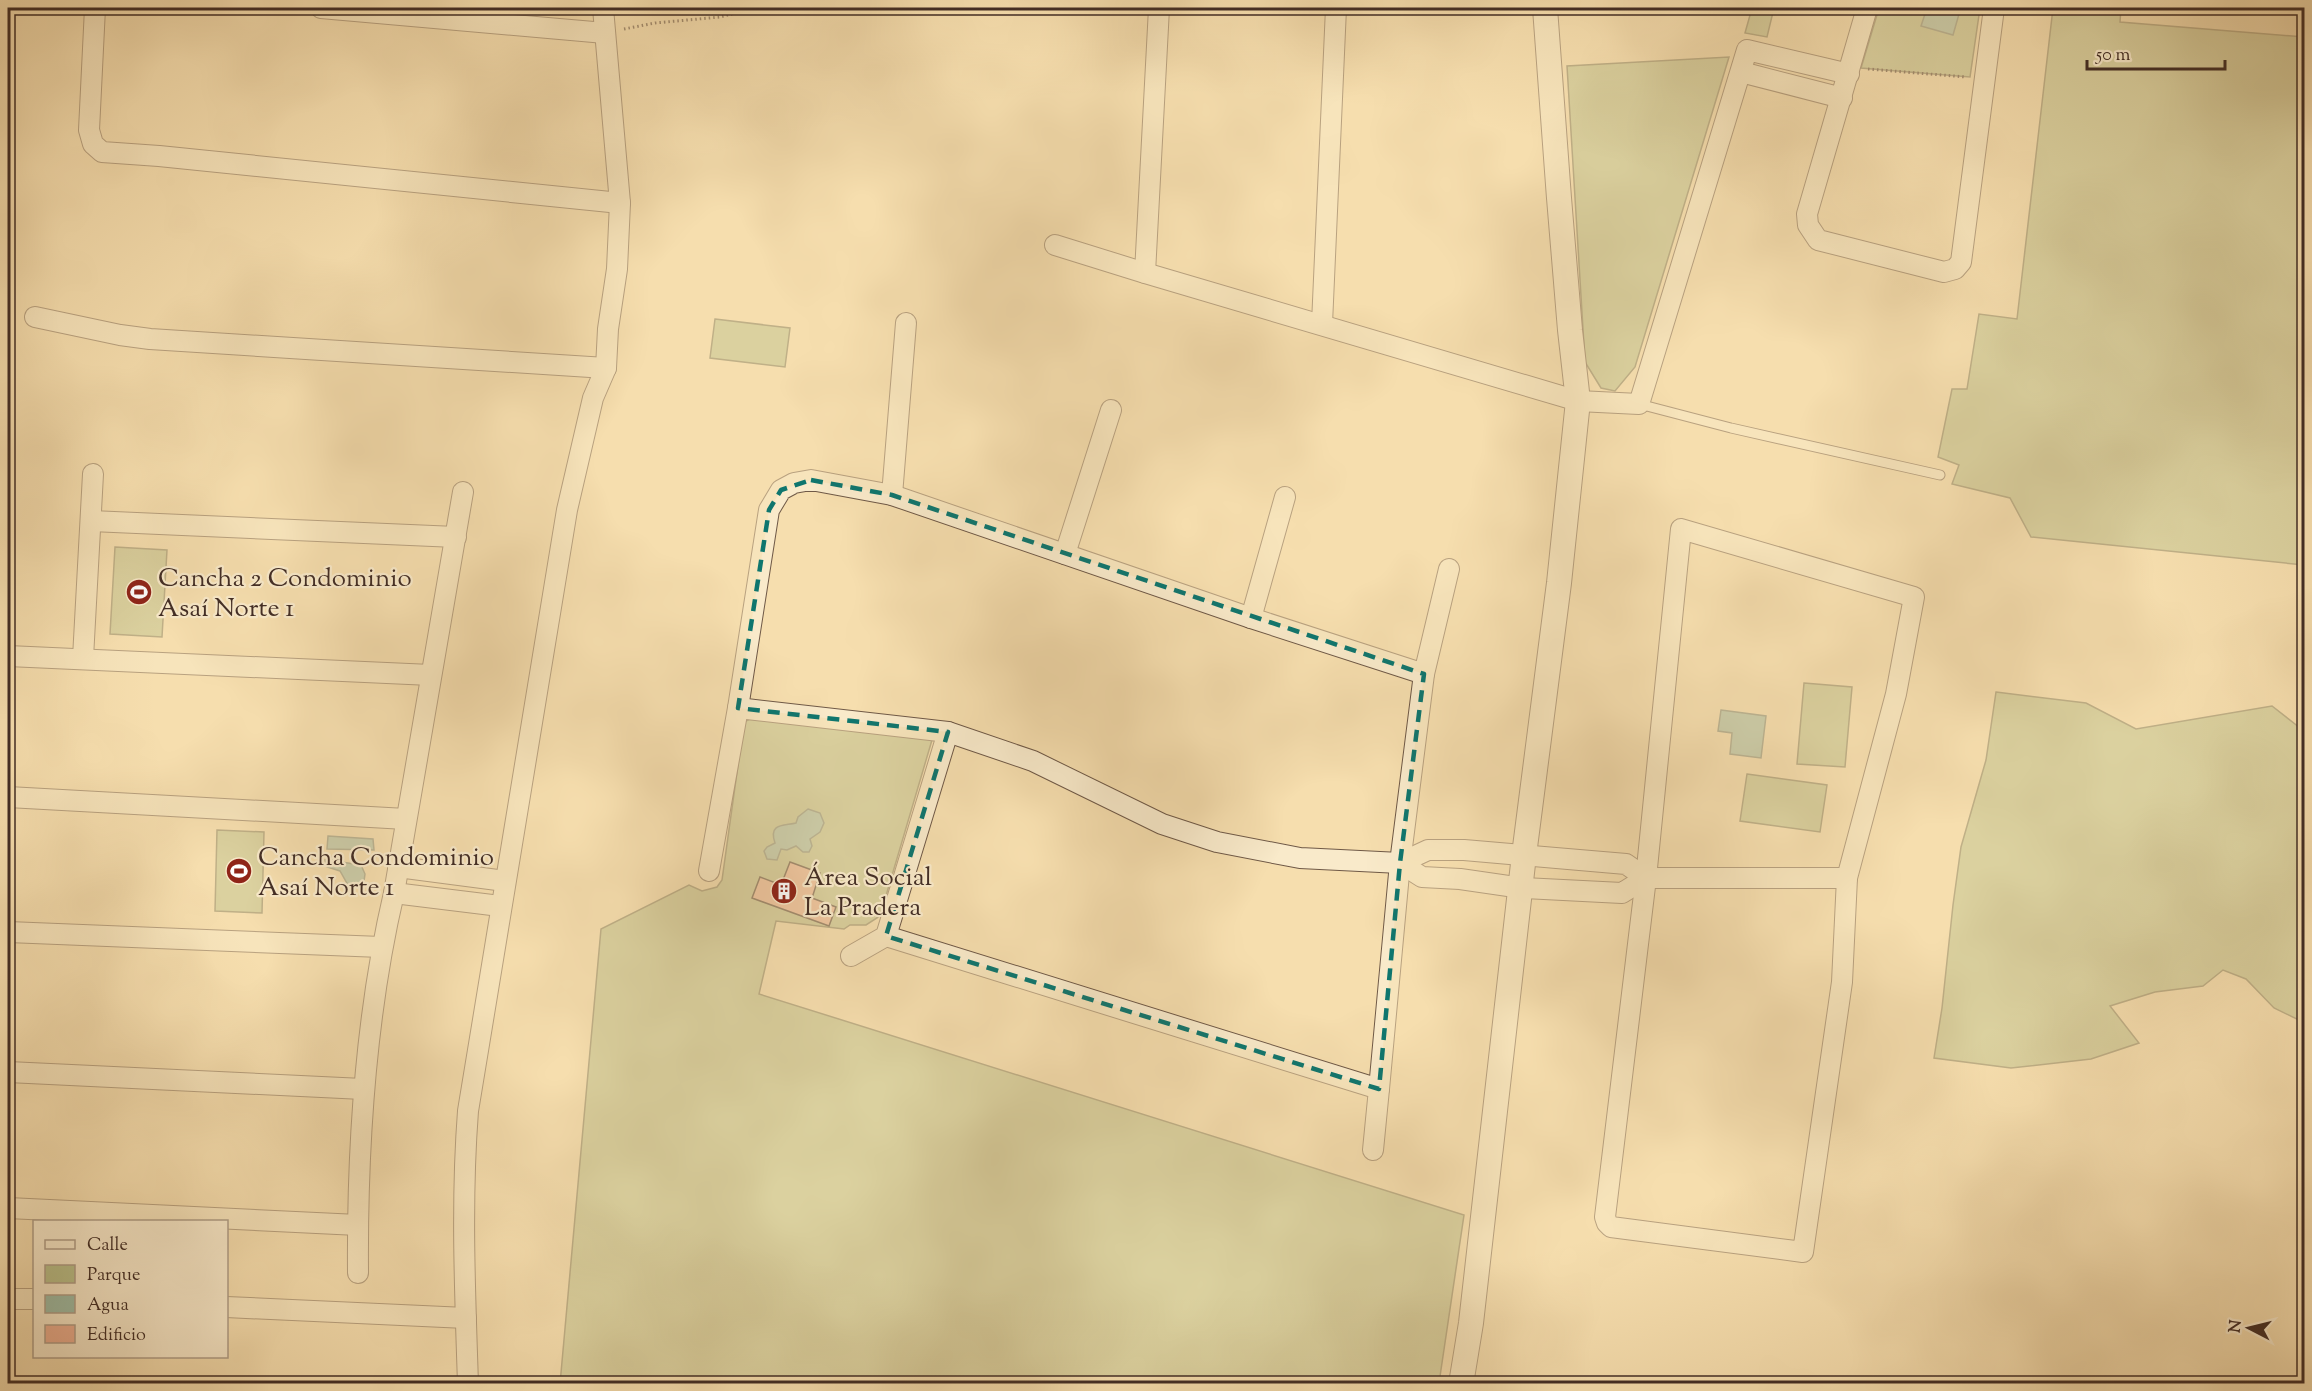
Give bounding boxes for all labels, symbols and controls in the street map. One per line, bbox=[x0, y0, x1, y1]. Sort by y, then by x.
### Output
scale bar bbox=[2087, 33, 2225, 71]
text: 50 m bbox=[2095, 43, 2131, 69]
place label: Cancha 2 Condominio Asaí Norte 1 bbox=[158, 561, 412, 628]
sports icon: Cancha 2 Condominio Asaí Norte 1 bbox=[124, 577, 154, 607]
place label: Cancha Condominio Asaí Norte 1 bbox=[258, 840, 494, 907]
sports icon: Cancha Condominio Asaí Norte 1 bbox=[224, 856, 254, 886]
place label: Área Social La Pradera bbox=[804, 860, 932, 927]
building icon: Área Social La Pradera bbox=[769, 876, 799, 906]
legend bbox=[33, 1220, 228, 1358]
text: Calle bbox=[87, 1233, 128, 1259]
text: Parque bbox=[87, 1263, 140, 1289]
text: Agua bbox=[87, 1293, 129, 1319]
north arrow bbox=[2219, 1298, 2279, 1358]
text: N bbox=[2224, 1319, 2249, 1334]
text: Edificio bbox=[87, 1323, 146, 1349]

